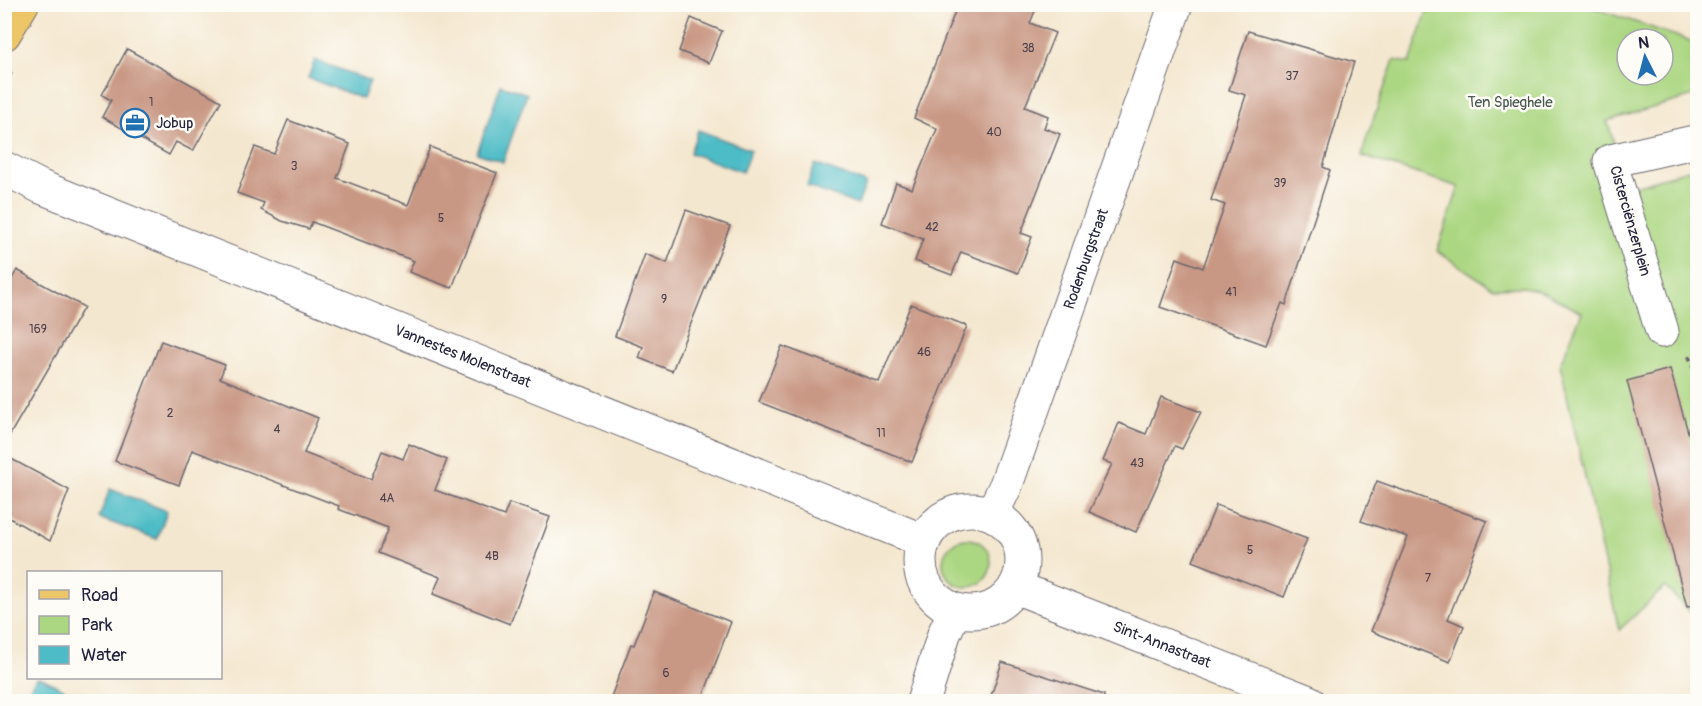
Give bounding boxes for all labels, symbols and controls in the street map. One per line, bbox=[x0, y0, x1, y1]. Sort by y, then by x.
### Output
north arrow bbox=[1615, 27, 1675, 87]
text: N bbox=[1637, 33, 1650, 54]
house number: 38 bbox=[1022, 41, 1034, 56]
house number: 37 bbox=[1285, 69, 1299, 84]
park label: Ten Spieghele bbox=[1467, 93, 1553, 112]
house number: 1 bbox=[149, 95, 153, 110]
office icon: Jobup bbox=[119, 107, 151, 139]
place label: Jobup bbox=[156, 114, 193, 133]
house number: 40 bbox=[986, 125, 1002, 140]
house number: 3 bbox=[291, 159, 298, 174]
street label: Cisterciënzerplein bbox=[1605, 164, 1655, 278]
house number: 39 bbox=[1274, 176, 1286, 191]
street label: Rodenburgstraat bbox=[1059, 205, 1113, 312]
house number: 5 bbox=[438, 211, 444, 226]
house number: 42 bbox=[925, 220, 939, 235]
house number: 41 bbox=[1225, 285, 1237, 300]
house number: 9 bbox=[661, 292, 667, 307]
street label: Vannestes Molenstraat bbox=[392, 320, 535, 392]
house number: 169 bbox=[29, 322, 47, 337]
house number: 46 bbox=[917, 345, 931, 360]
house number: 2 bbox=[167, 406, 174, 421]
house number: 4 bbox=[274, 422, 281, 437]
house number: 11 bbox=[876, 426, 886, 441]
house number: 43 bbox=[1130, 456, 1144, 471]
house number: 4A bbox=[380, 491, 395, 506]
house number: 5 bbox=[1247, 543, 1253, 558]
house number: 4B bbox=[485, 549, 499, 564]
legend bbox=[27, 571, 222, 679]
house number: 7 bbox=[1425, 571, 1432, 586]
text: Road bbox=[81, 584, 118, 607]
text: Park bbox=[81, 614, 113, 637]
street label: Sint-Annastraat bbox=[1110, 617, 1215, 673]
text: Water bbox=[81, 644, 127, 667]
house number: 6 bbox=[663, 666, 670, 681]

